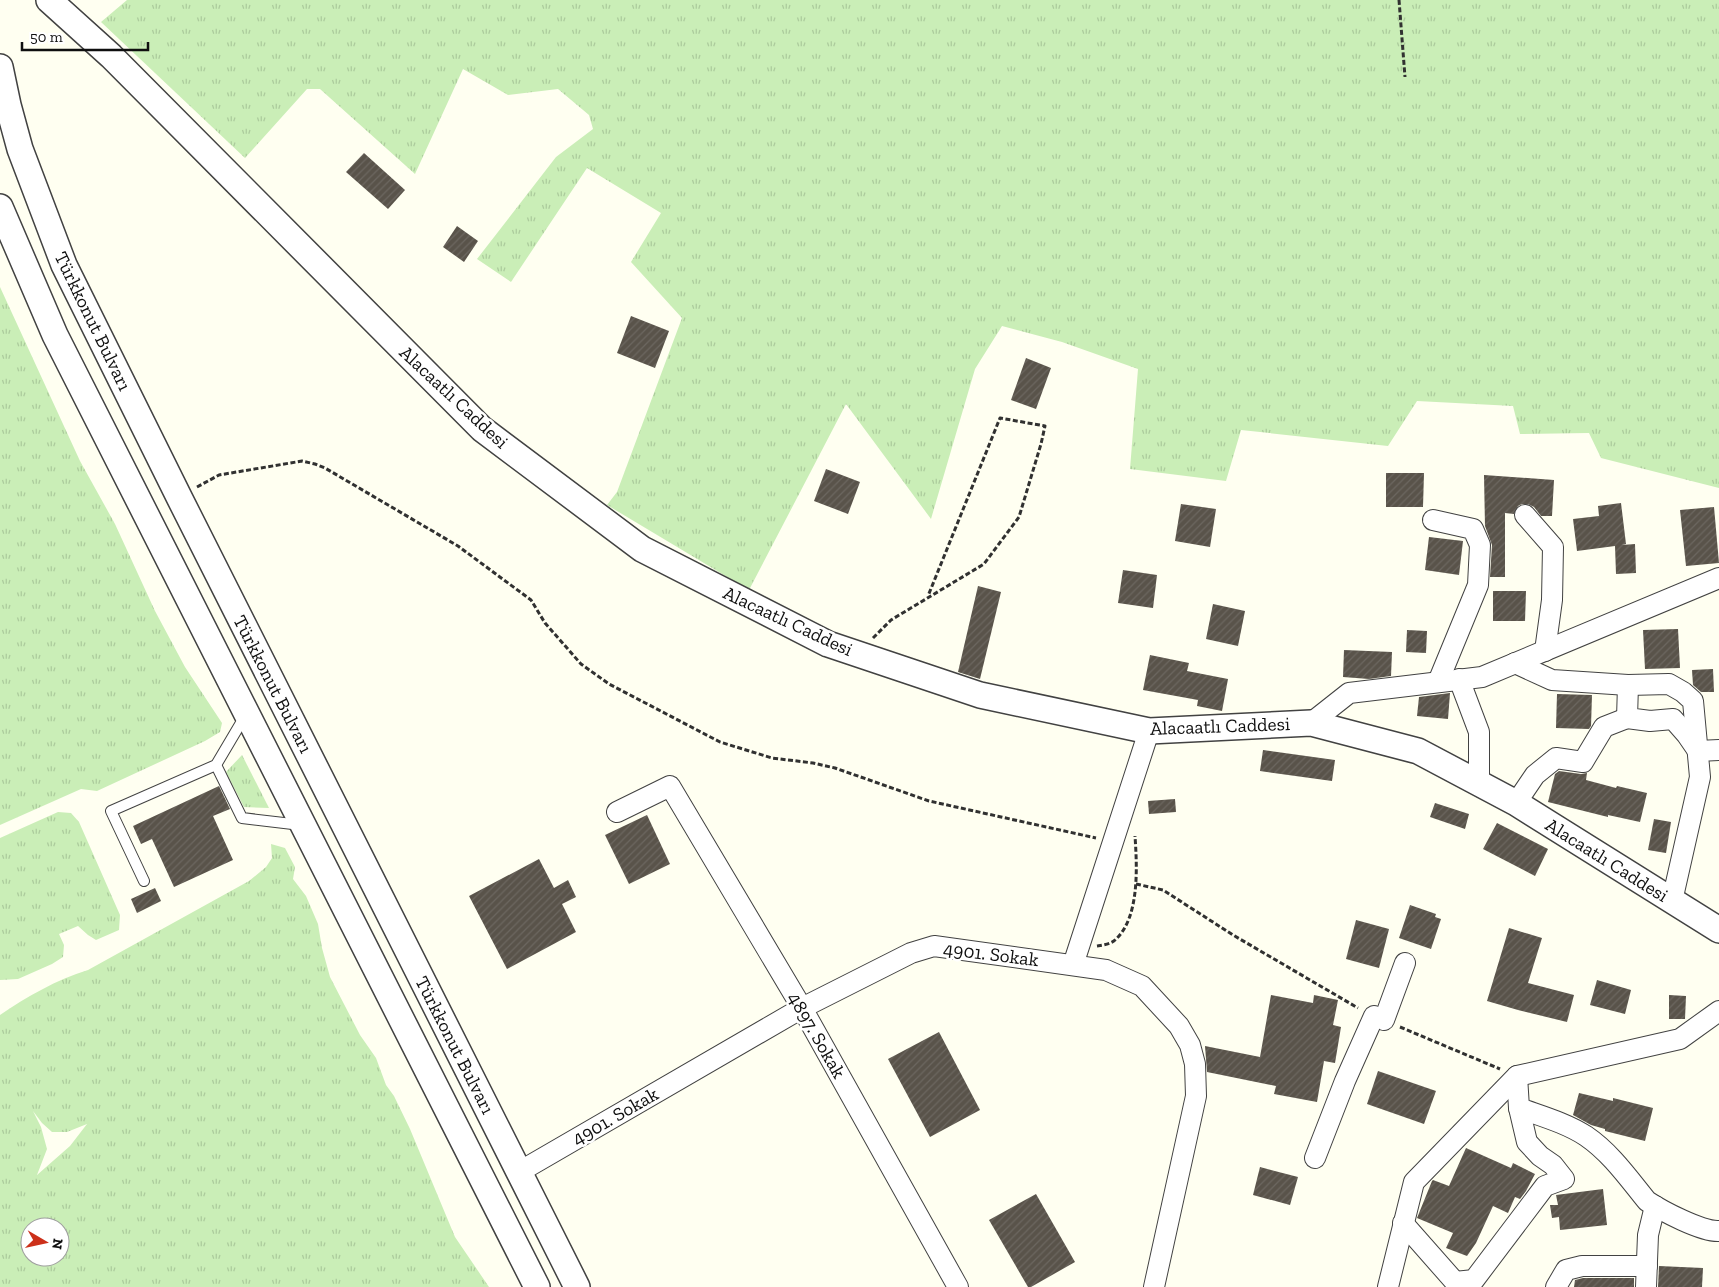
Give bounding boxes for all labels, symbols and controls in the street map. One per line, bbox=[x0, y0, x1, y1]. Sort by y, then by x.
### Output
scale bar bbox=[22, 20, 149, 52]
text: 50 m bbox=[30, 28, 63, 46]
street label: Türkkonut Bulvarı bbox=[49, 248, 137, 394]
street label: Alacaatlı Caddesi bbox=[395, 341, 513, 453]
street label: Alacaatlı Caddesi bbox=[720, 581, 856, 661]
street label: Türkkonut Bulvarı bbox=[228, 611, 318, 757]
street label: Alacaatlı Caddesi bbox=[1149, 712, 1291, 740]
street label: Alacaatlı Caddesi bbox=[1541, 813, 1673, 907]
street label: 4901. Sokak bbox=[942, 937, 1040, 971]
street label: Türkkonut Bulvarı bbox=[410, 972, 500, 1118]
street label: 4897. Sokak bbox=[783, 988, 851, 1082]
street label: 4901. Sokak bbox=[568, 1082, 662, 1150]
north arrow bbox=[20, 1217, 70, 1267]
text: N bbox=[48, 1237, 67, 1251]

